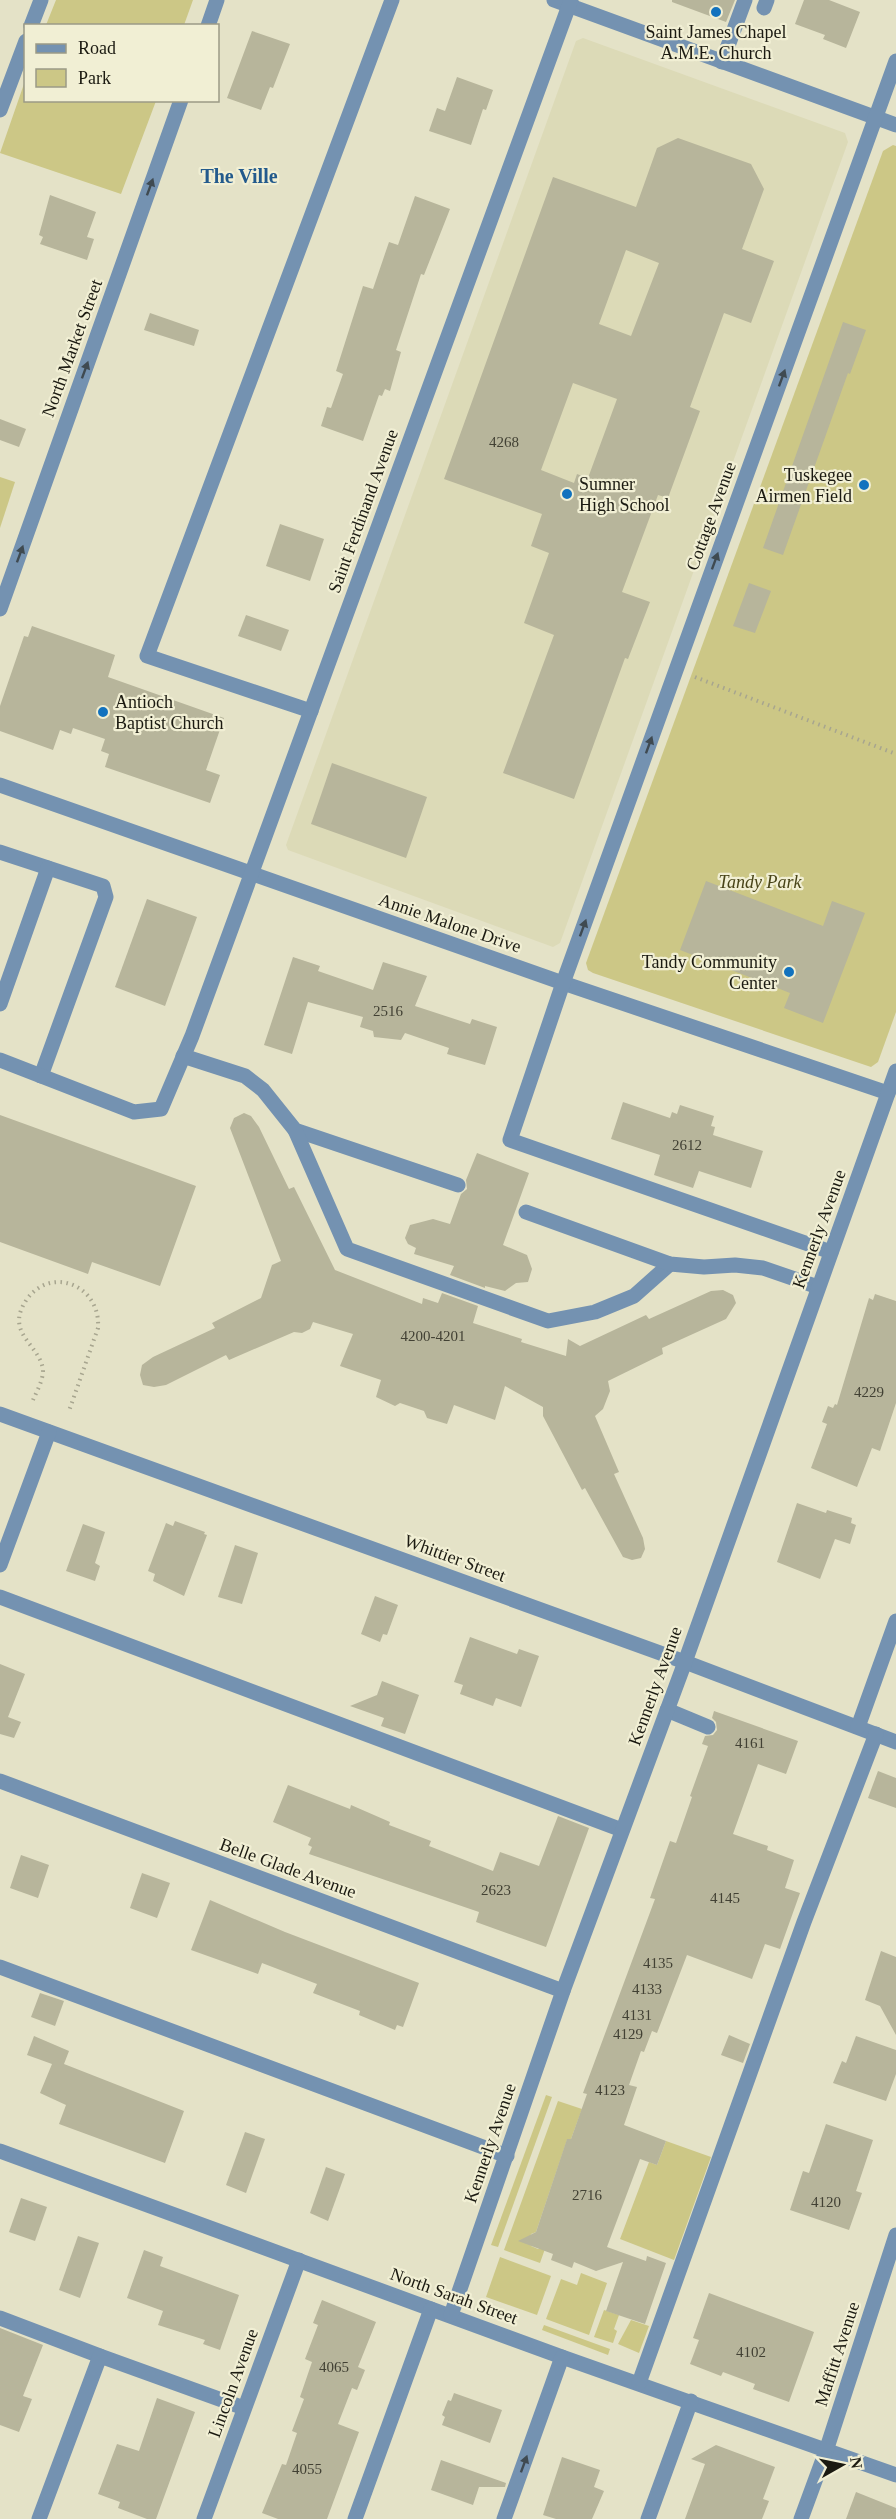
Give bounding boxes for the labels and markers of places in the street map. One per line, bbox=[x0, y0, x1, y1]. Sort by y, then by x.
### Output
marker: Saint James Chapel A.M.E. Church bbox=[709, 5, 723, 19]
place label: Saint James Chapel A.M.E. Church bbox=[646, 22, 786, 63]
place label: Tuskegee Airmen Field bbox=[756, 465, 852, 506]
place label: Sumner High School bbox=[579, 474, 670, 515]
marker: Tuskegee Airmen Field bbox=[857, 478, 871, 492]
marker: Sumner High School bbox=[560, 487, 574, 501]
place label: Antioch Baptist Church bbox=[115, 692, 224, 733]
marker: Antioch Baptist Church bbox=[96, 705, 110, 719]
place label: Tandy Community Center bbox=[642, 952, 777, 993]
marker: Tandy Community Center bbox=[782, 965, 796, 979]

